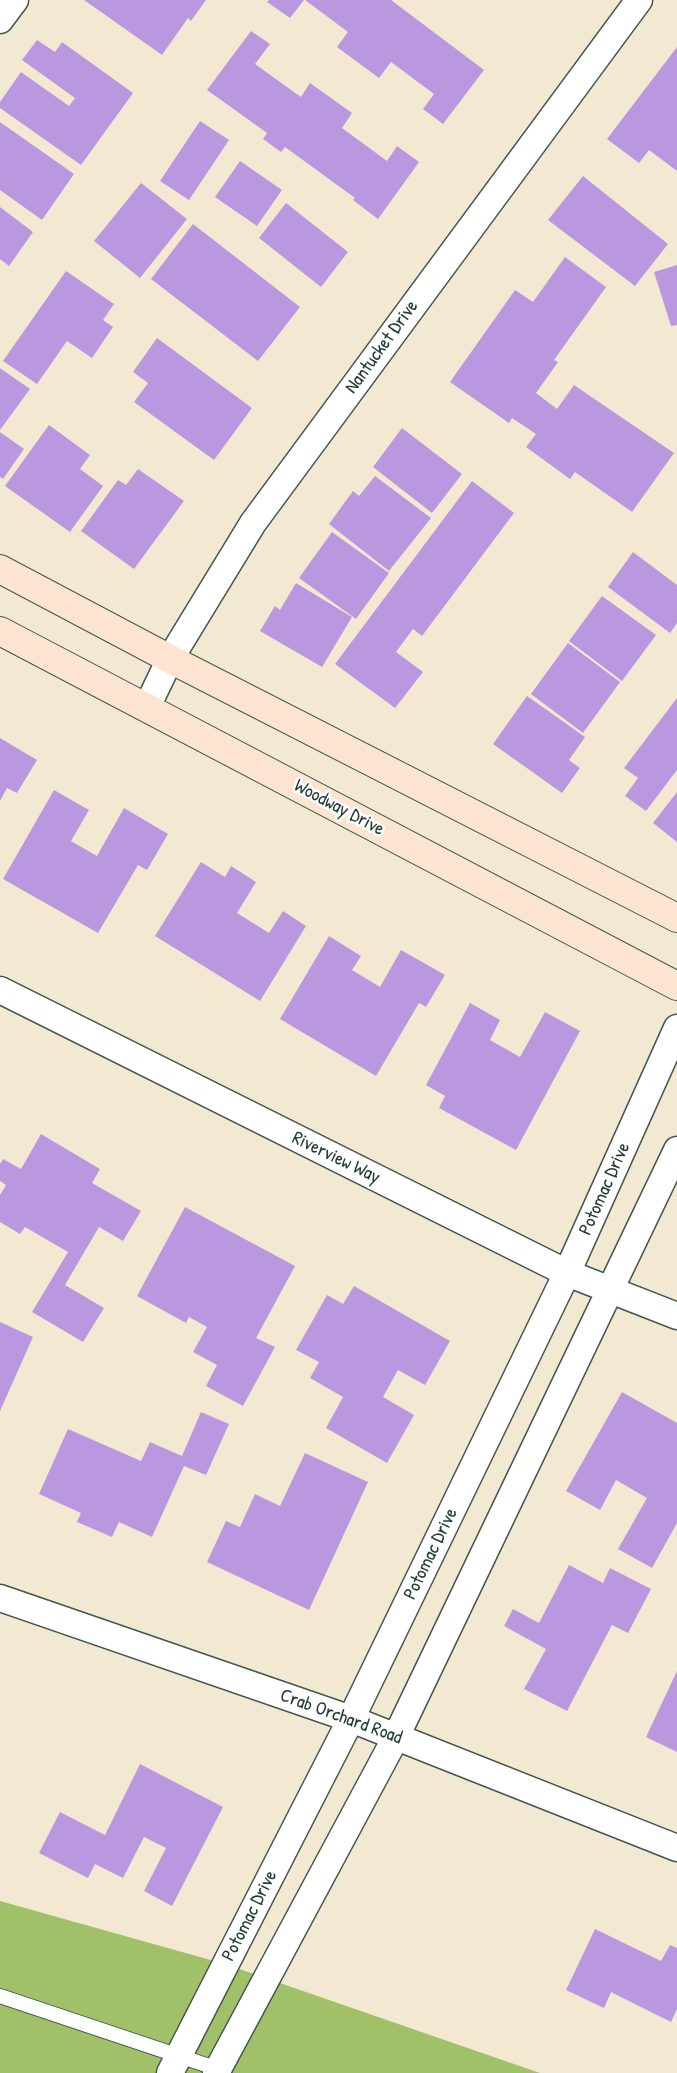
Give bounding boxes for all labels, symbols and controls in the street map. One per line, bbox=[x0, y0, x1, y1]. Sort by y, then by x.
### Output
street label: Nantucket Drive bbox=[341, 296, 423, 398]
street label: Woodway Drive bbox=[290, 775, 388, 841]
street label: Riverview Way bbox=[288, 1127, 384, 1189]
street label: Potomac Drive bbox=[574, 1139, 636, 1239]
street label: Potomac Drive bbox=[399, 1505, 463, 1603]
street label: Crab Orchard Road bbox=[277, 1684, 405, 1750]
street label: Potomac Drive bbox=[217, 1867, 283, 1965]

